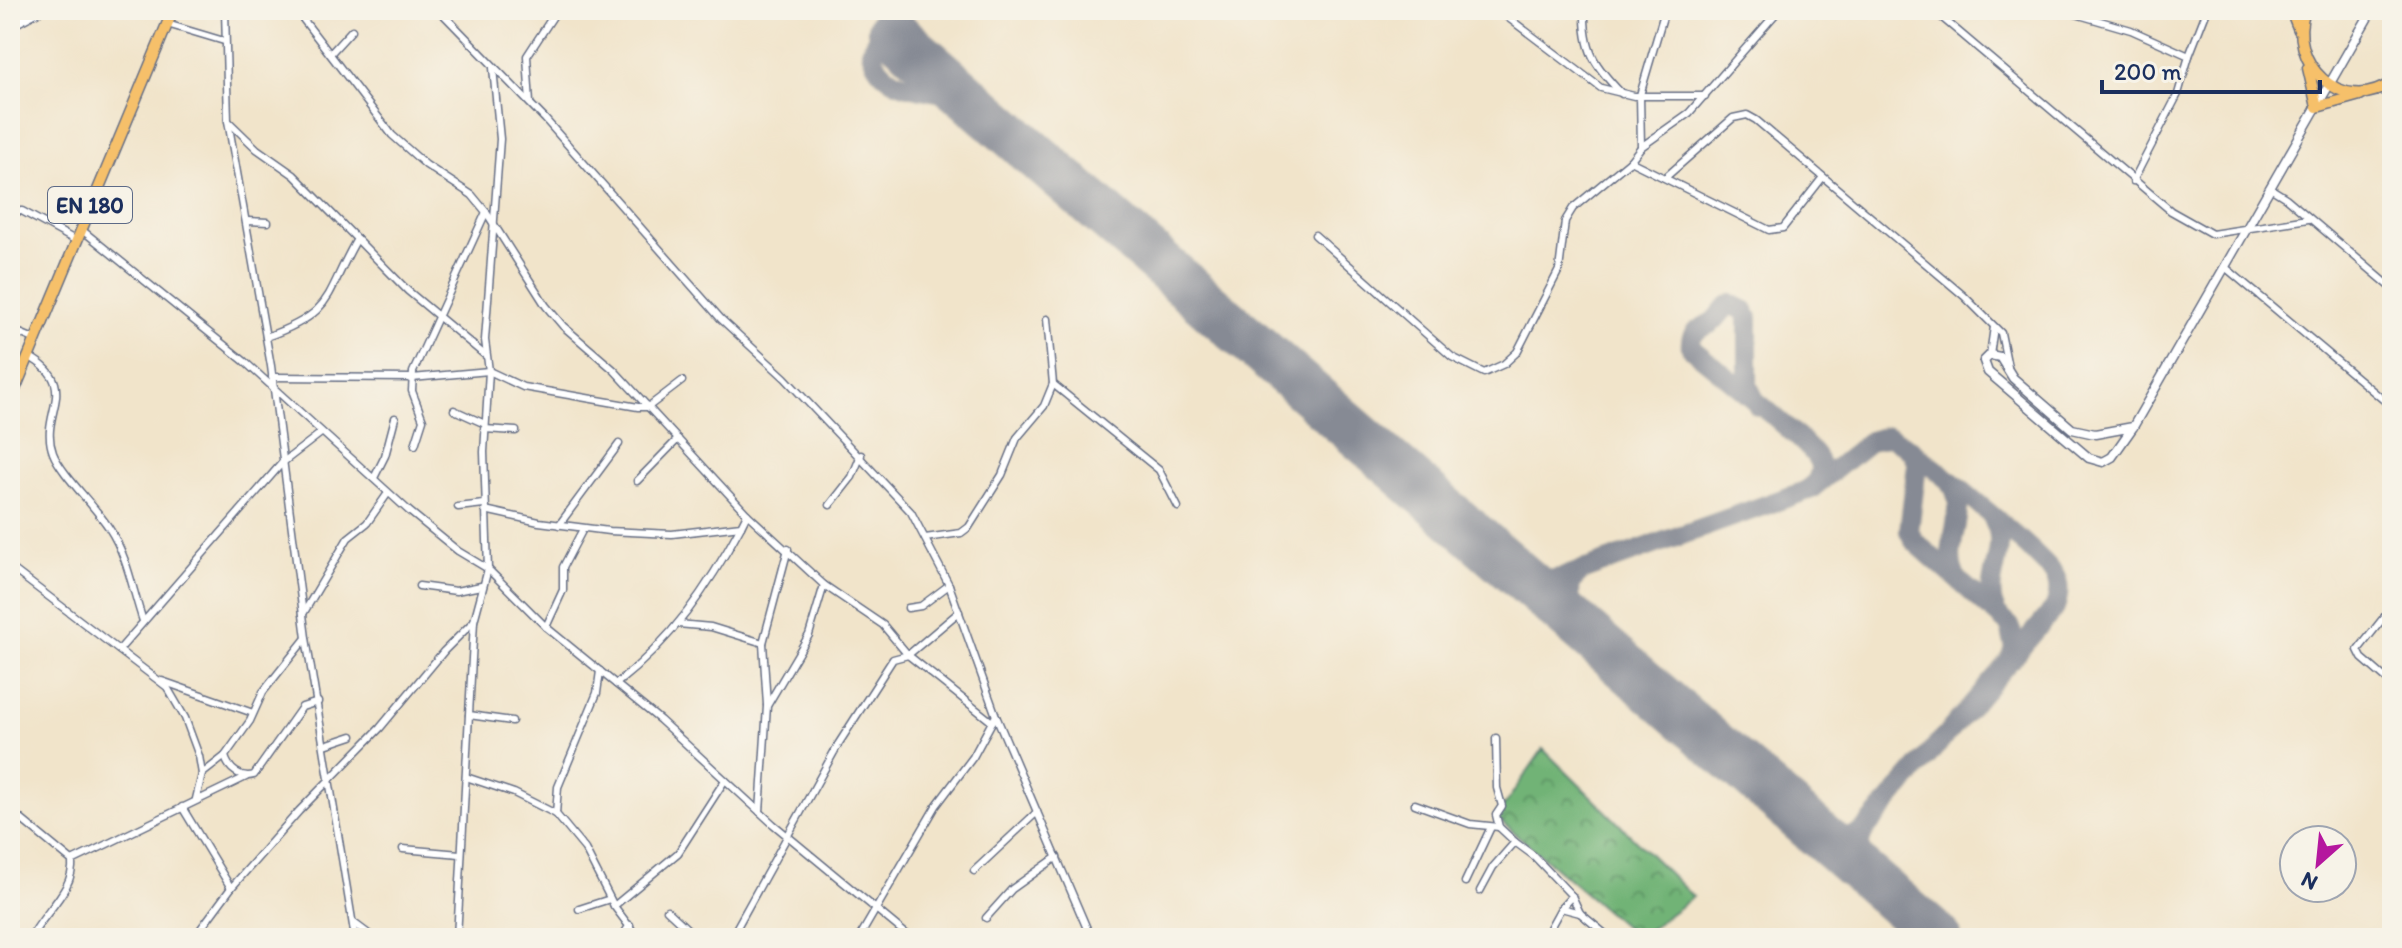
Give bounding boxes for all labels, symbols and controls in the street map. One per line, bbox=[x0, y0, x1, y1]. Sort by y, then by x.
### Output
scale bar bbox=[2102, 44, 2320, 94]
text: 200 m bbox=[2114, 57, 2182, 86]
road number: EN 180 bbox=[48, 187, 132, 223]
north arrow bbox=[2278, 824, 2358, 904]
text: N bbox=[2296, 866, 2322, 897]

